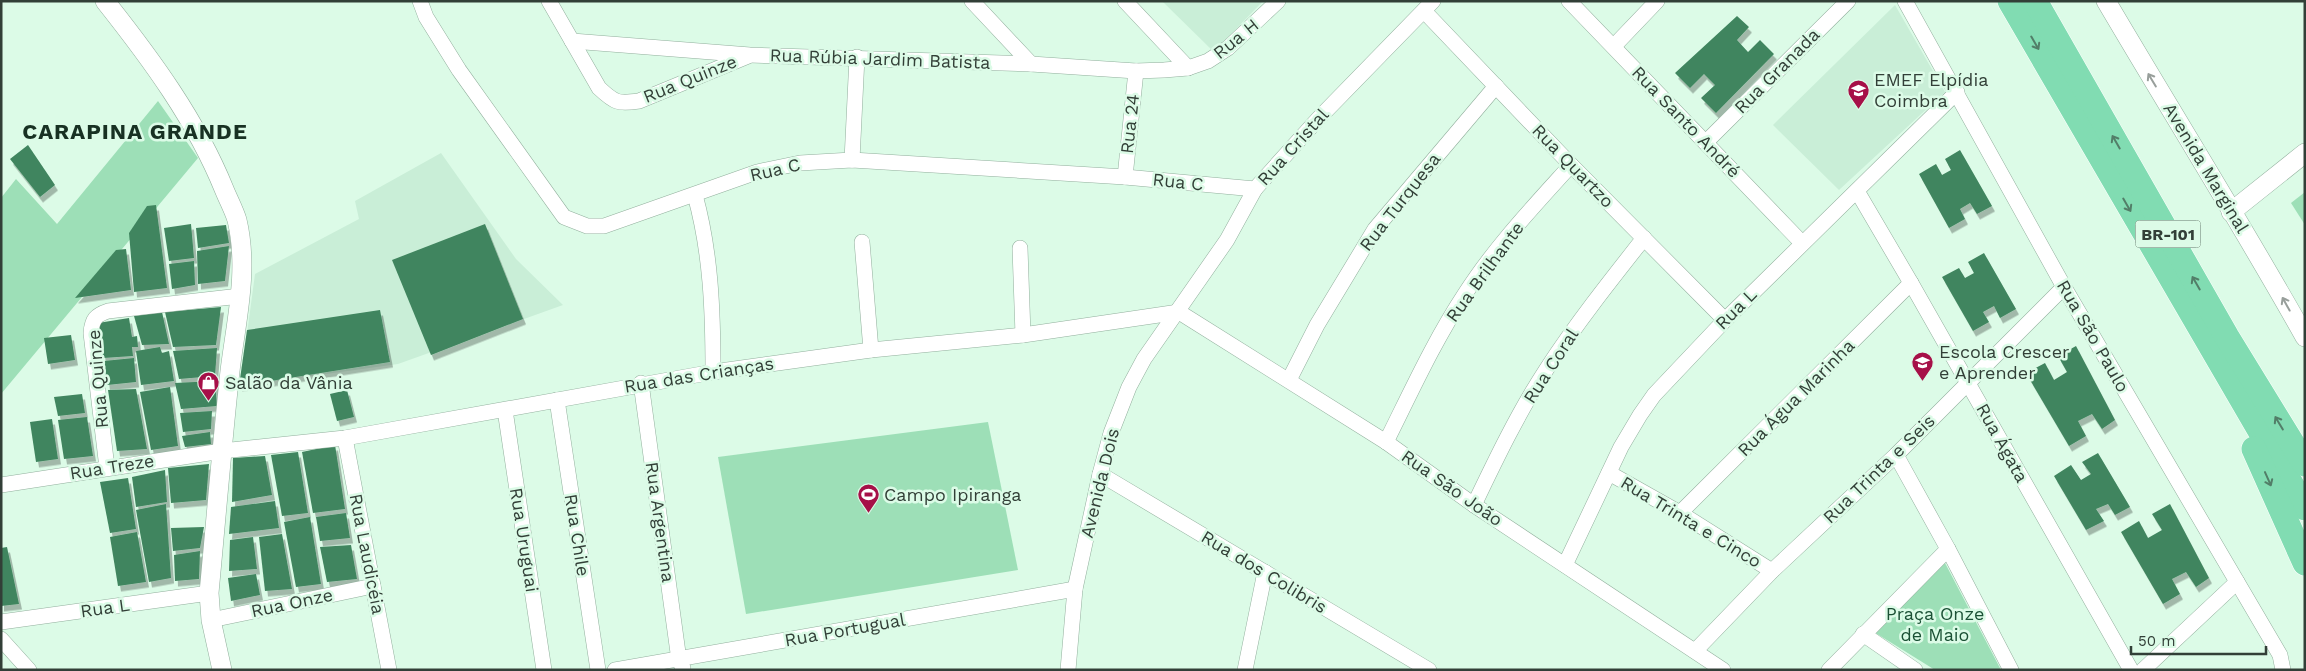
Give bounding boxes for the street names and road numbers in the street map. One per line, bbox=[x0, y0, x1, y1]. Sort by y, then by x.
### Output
street label: Rua H bbox=[1209, 14, 1263, 63]
street label: Rua Granada bbox=[1730, 24, 1824, 118]
street label: Rua Rúbia Jardim Batista bbox=[769, 44, 991, 73]
street label: Rua Quinze bbox=[640, 50, 740, 107]
street label: Rua Santo André bbox=[1628, 62, 1745, 182]
street label: Rua 24 bbox=[1116, 93, 1143, 155]
street label: Avenida Marginal bbox=[2159, 99, 2254, 237]
street label: Rua Cristal bbox=[1253, 104, 1333, 189]
street label: Rua Quartzo bbox=[1528, 119, 1618, 212]
street label: Rua Turquesa bbox=[1355, 148, 1444, 255]
street label: Rua C bbox=[748, 154, 802, 185]
street label: Rua C bbox=[1152, 168, 1205, 195]
street label: Rua Brilhante bbox=[1441, 218, 1528, 326]
road number: BR-101 bbox=[2136, 220, 2200, 248]
street label: Rua São Paulo bbox=[2053, 276, 2134, 395]
street label: Rua L bbox=[1711, 284, 1761, 334]
street label: Rua Coral bbox=[1519, 324, 1583, 407]
street label: Rua Quinze bbox=[83, 329, 112, 429]
street label: Rua Água Marinha bbox=[1733, 335, 1858, 460]
street label: Rua das Crianças bbox=[622, 352, 775, 397]
street label: Rua Ágata bbox=[1972, 400, 2033, 486]
street label: Rua Trinta e Seis bbox=[1818, 410, 1939, 527]
street label: Avenida Dois bbox=[1076, 426, 1123, 540]
street label: Rua São João bbox=[1398, 445, 1507, 530]
street label: Rua Treze bbox=[68, 449, 156, 484]
street label: Rua Argentina bbox=[642, 460, 679, 584]
street label: Rua Trinta e Cinco bbox=[1617, 471, 1765, 572]
street label: Rua Uruguai bbox=[506, 486, 543, 594]
street label: Rua Laudicéia bbox=[346, 492, 389, 616]
street label: Rua Chile bbox=[561, 492, 594, 578]
street label: Rua dos Colibris bbox=[1198, 526, 1331, 617]
street label: Rua Onze bbox=[249, 584, 335, 621]
street label: Rua L bbox=[79, 594, 131, 621]
street label: Rua Portugual bbox=[783, 608, 907, 650]

